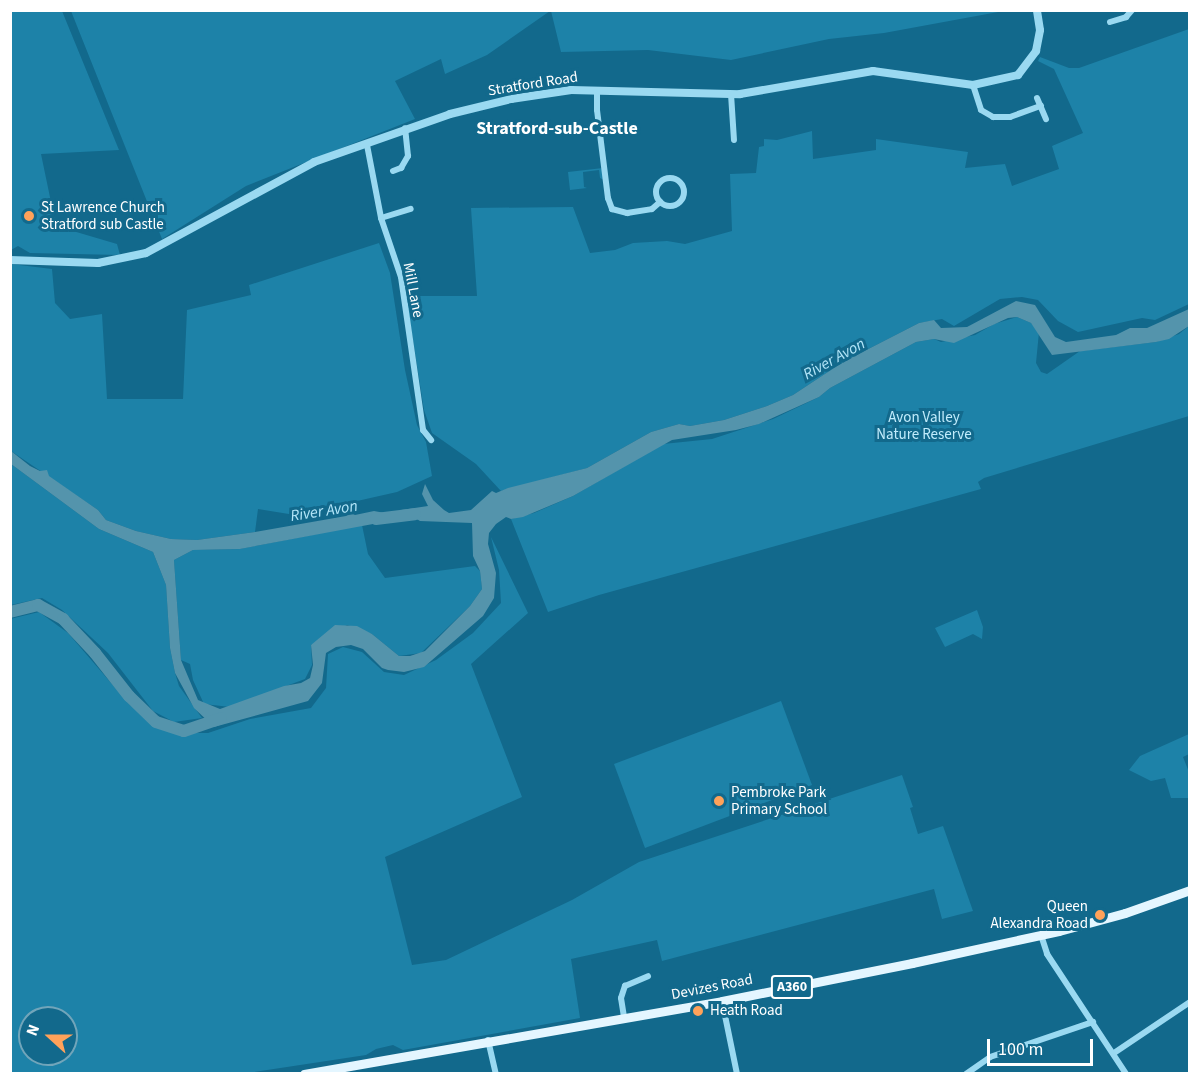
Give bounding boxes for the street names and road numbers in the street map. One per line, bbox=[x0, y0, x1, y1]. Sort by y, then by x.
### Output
street label: Stratford Road bbox=[487, 68, 579, 100]
street label: Mill Lane bbox=[399, 261, 427, 319]
street label: Devizes Road bbox=[670, 970, 754, 1004]
road number: A360 bbox=[770, 976, 814, 998]

